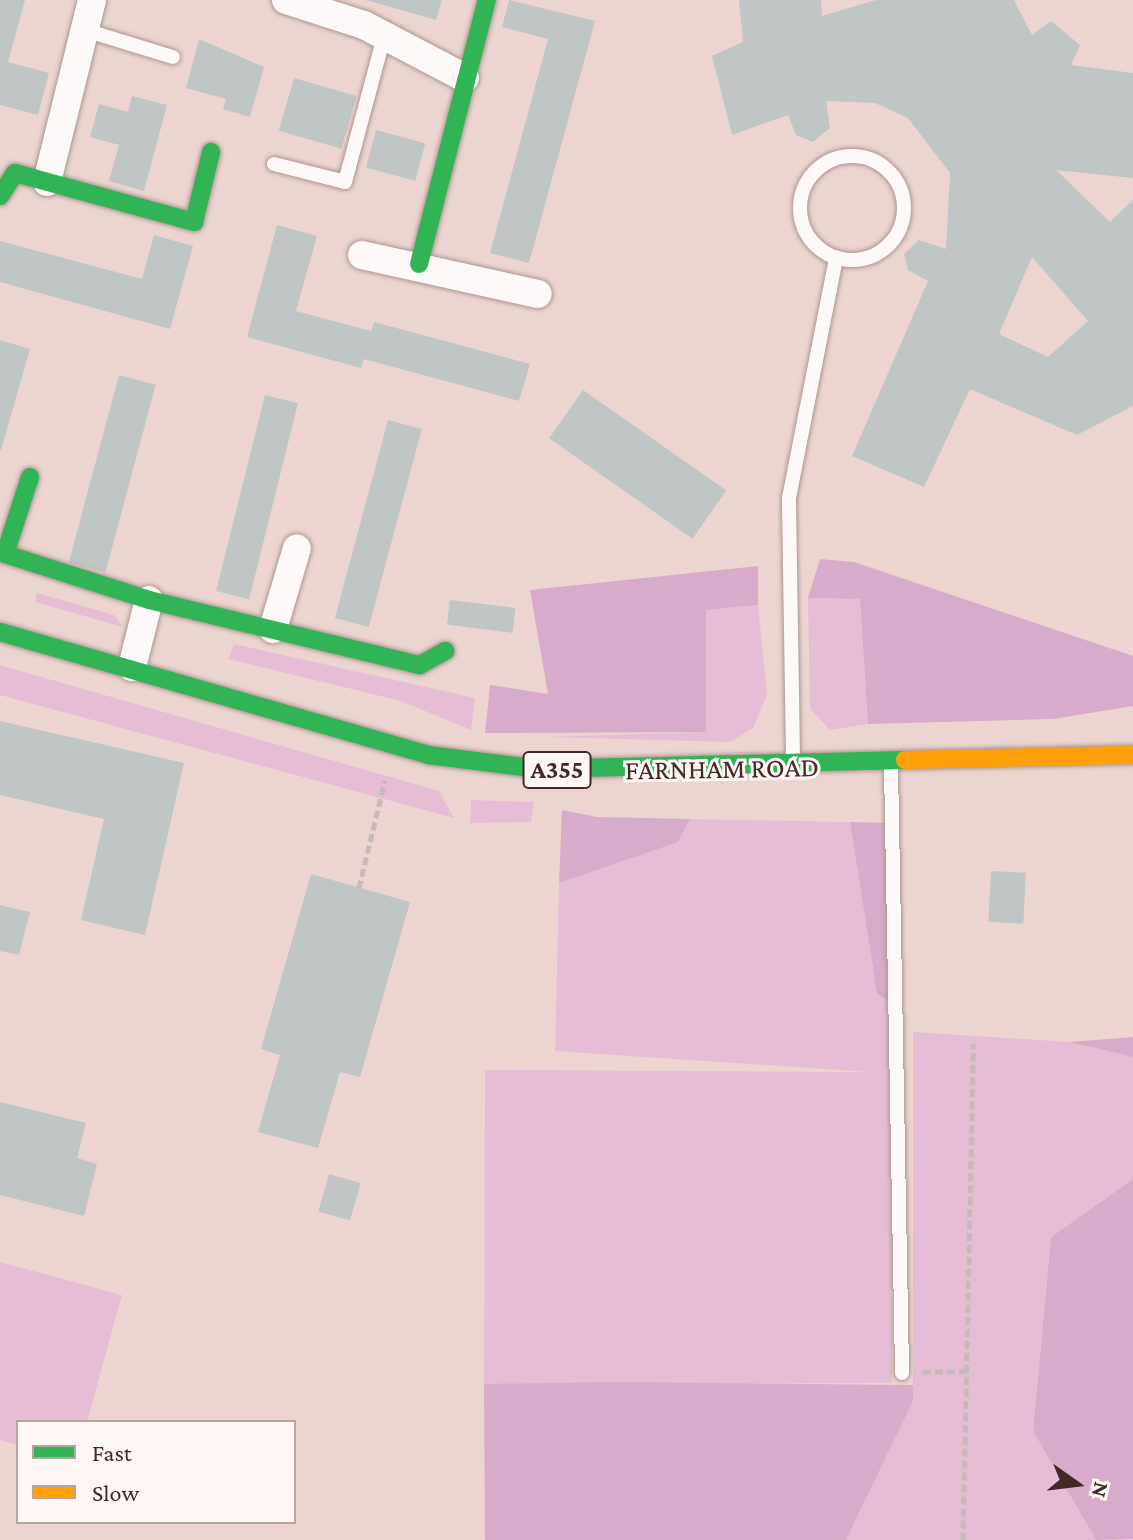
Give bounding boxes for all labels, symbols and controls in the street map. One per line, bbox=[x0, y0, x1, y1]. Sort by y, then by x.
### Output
road number: A355 bbox=[521, 748, 593, 792]
street label: FARNHAM ROAD bbox=[625, 751, 819, 787]
legend bbox=[16, 1420, 296, 1524]
text: Fast bbox=[92, 1439, 132, 1466]
north arrow bbox=[1037, 1444, 1117, 1524]
text: Slow bbox=[92, 1479, 139, 1506]
text: N bbox=[1087, 1480, 1115, 1500]

